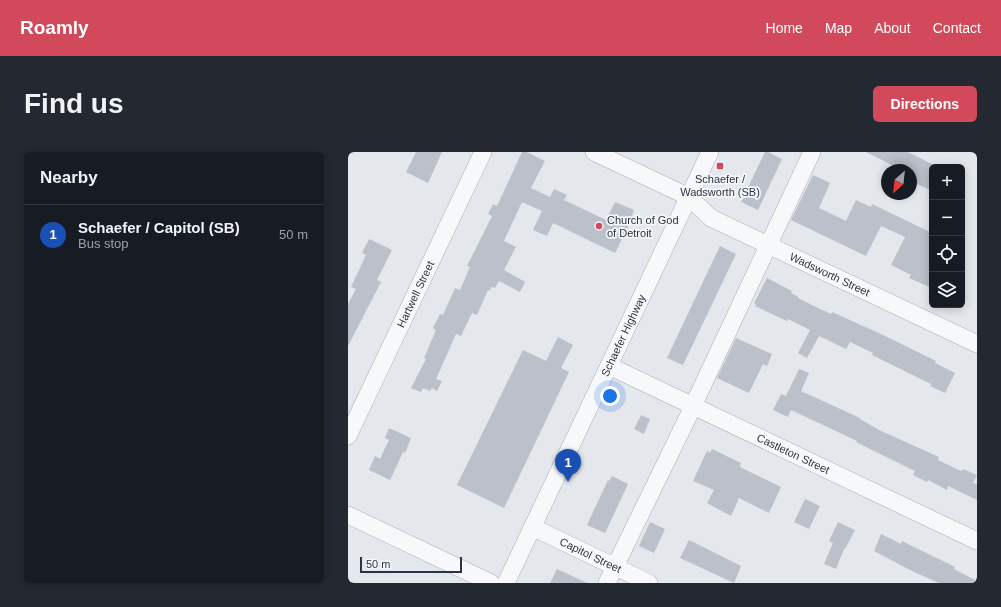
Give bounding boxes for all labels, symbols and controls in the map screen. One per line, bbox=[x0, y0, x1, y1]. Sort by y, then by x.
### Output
text: Roamly bbox=[20, 17, 89, 38]
text: Home bbox=[766, 20, 803, 36]
text: Map bbox=[825, 20, 852, 36]
text: About bbox=[874, 20, 911, 36]
text: Contact bbox=[933, 20, 981, 36]
button: Directions bbox=[873, 86, 977, 122]
text: Find us bbox=[24, 88, 124, 119]
marker: Schaefer / Wadsworth (SB) bbox=[715, 161, 725, 171]
north arrow bbox=[881, 164, 917, 200]
map controls bbox=[929, 164, 965, 308]
button: + bbox=[929, 164, 965, 200]
text: Nearby bbox=[40, 168, 98, 187]
place label: Schaefer / Wadsworth (SB) bbox=[680, 173, 760, 198]
button: − bbox=[929, 200, 965, 236]
place label: Church of God of Detroit bbox=[607, 214, 679, 239]
text: Schaefer / Capitol (SB) bbox=[78, 219, 240, 236]
marker: Church of God of Detroit bbox=[594, 221, 604, 231]
text: 1 bbox=[49, 227, 57, 242]
text: 50 m bbox=[279, 227, 308, 242]
text: Bus stop bbox=[78, 236, 129, 251]
button: locate bbox=[929, 236, 965, 272]
street label: Wadsworth Street bbox=[788, 250, 872, 298]
street label: Hartwell Street bbox=[394, 259, 436, 329]
button: layers bbox=[929, 272, 965, 308]
street label: Schaefer Highway bbox=[599, 292, 648, 378]
your location bbox=[600, 386, 620, 406]
street label: Castleton Street bbox=[755, 431, 831, 476]
pin: 1 bbox=[555, 449, 581, 482]
street label: Capitol Street bbox=[558, 535, 623, 575]
scale bar bbox=[360, 555, 462, 574]
text: 50 m bbox=[366, 558, 390, 570]

